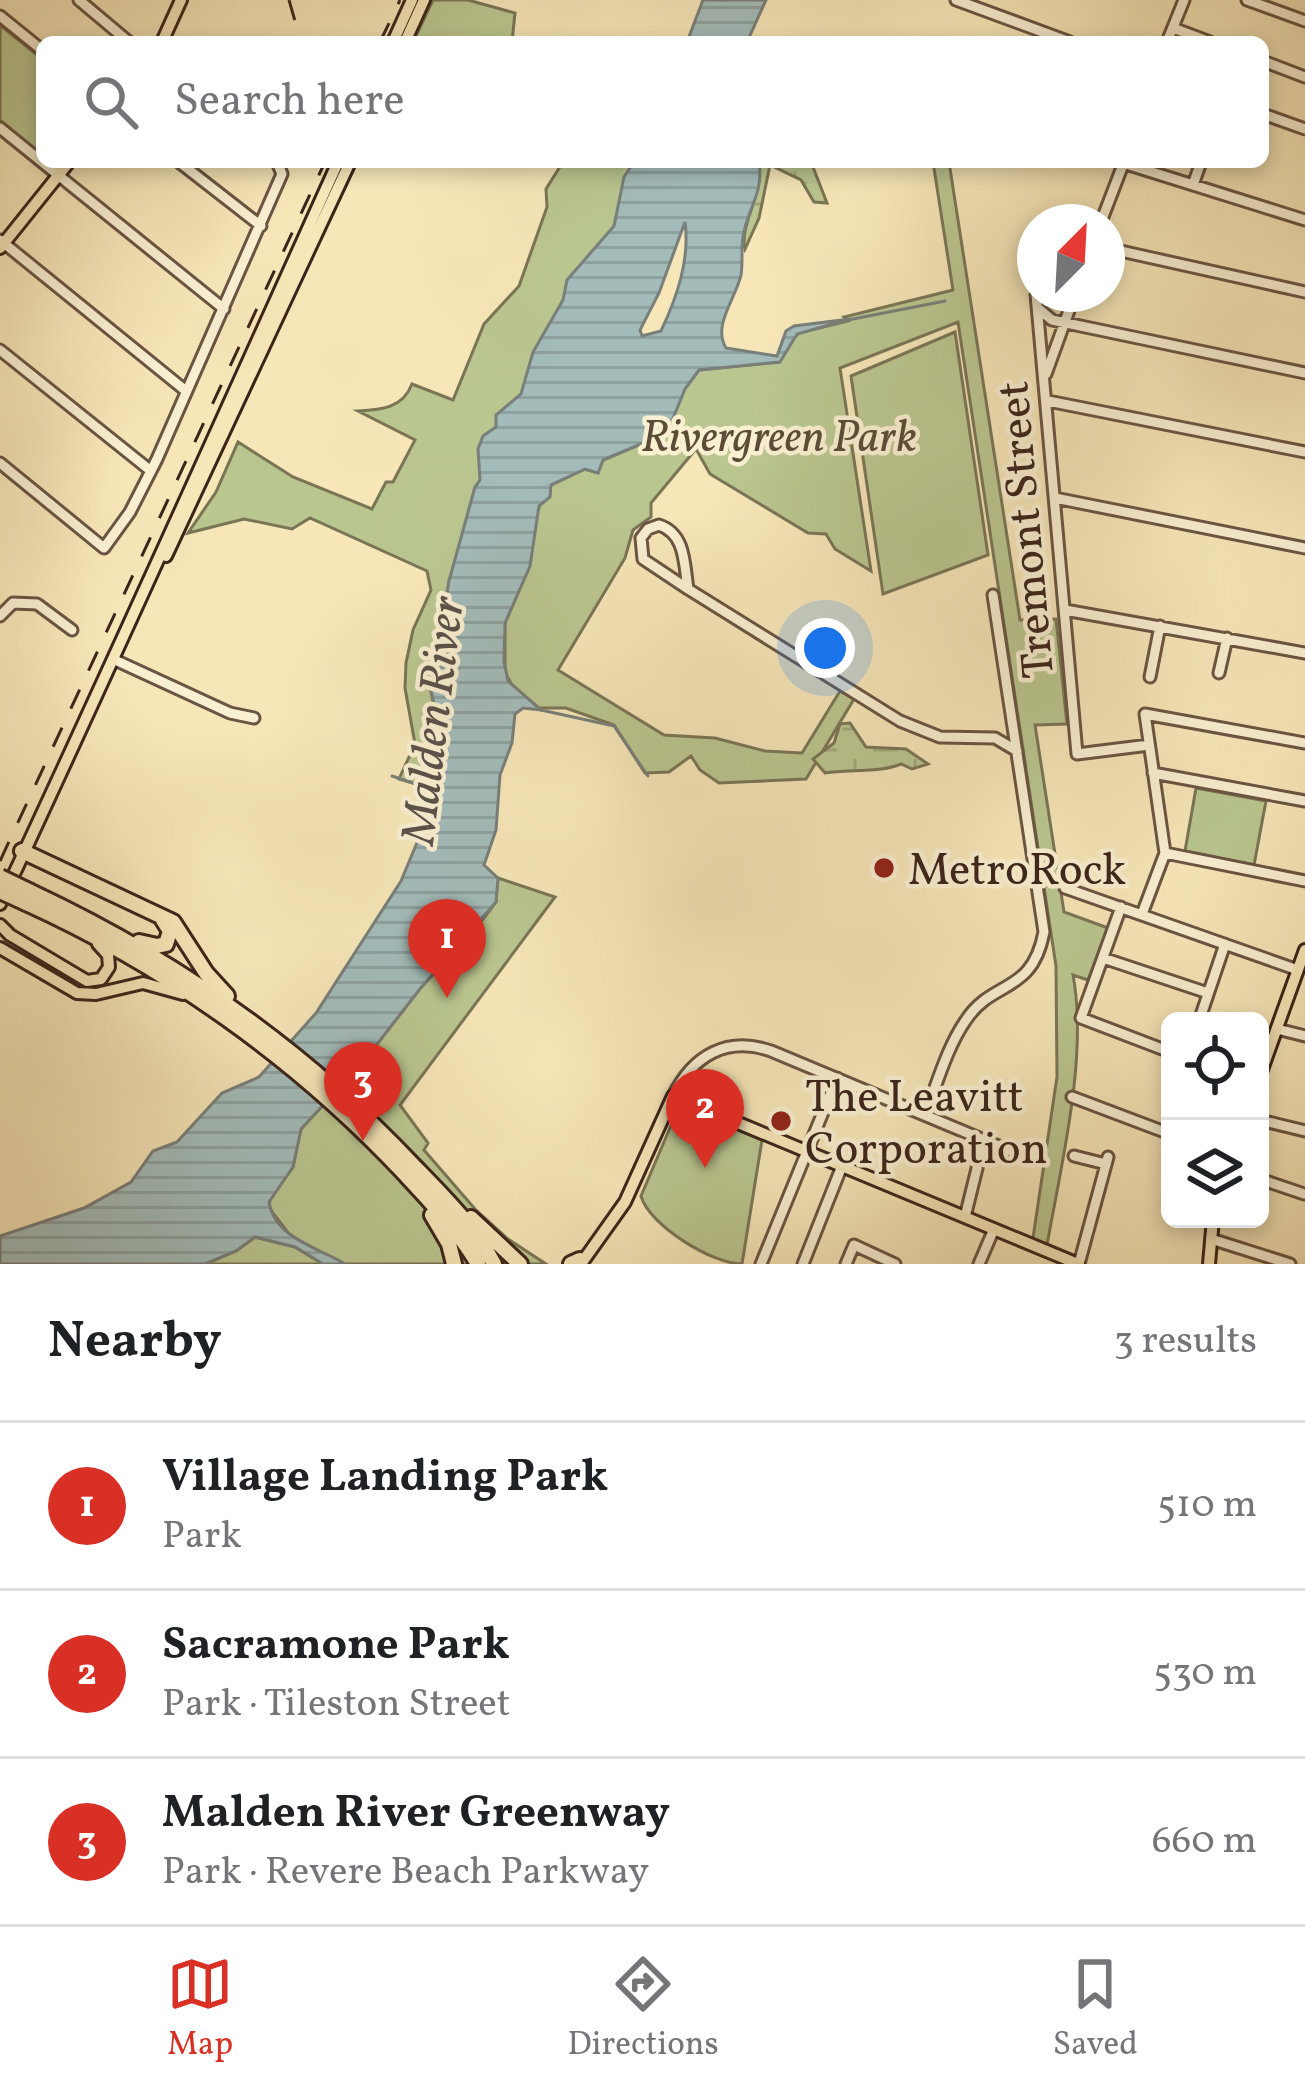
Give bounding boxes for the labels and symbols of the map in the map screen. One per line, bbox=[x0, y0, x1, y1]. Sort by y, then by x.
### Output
north arrow bbox=[1017, 204, 1125, 312]
street label: Tremont Street bbox=[984, 378, 1073, 681]
park label: Rivergreen Park bbox=[641, 408, 917, 471]
water label: Malden River bbox=[387, 592, 484, 851]
your location bbox=[795, 618, 855, 678]
place label: MetroRock bbox=[908, 841, 1126, 904]
marker: MetroRock bbox=[871, 855, 897, 881]
pin: 1 bbox=[408, 899, 486, 998]
pin: 3 bbox=[324, 1042, 402, 1141]
place label: The Leavitt Corporation bbox=[805, 1068, 1048, 1183]
pin: 2 bbox=[666, 1069, 744, 1168]
marker: The Leavitt Corporation bbox=[768, 1108, 794, 1134]

